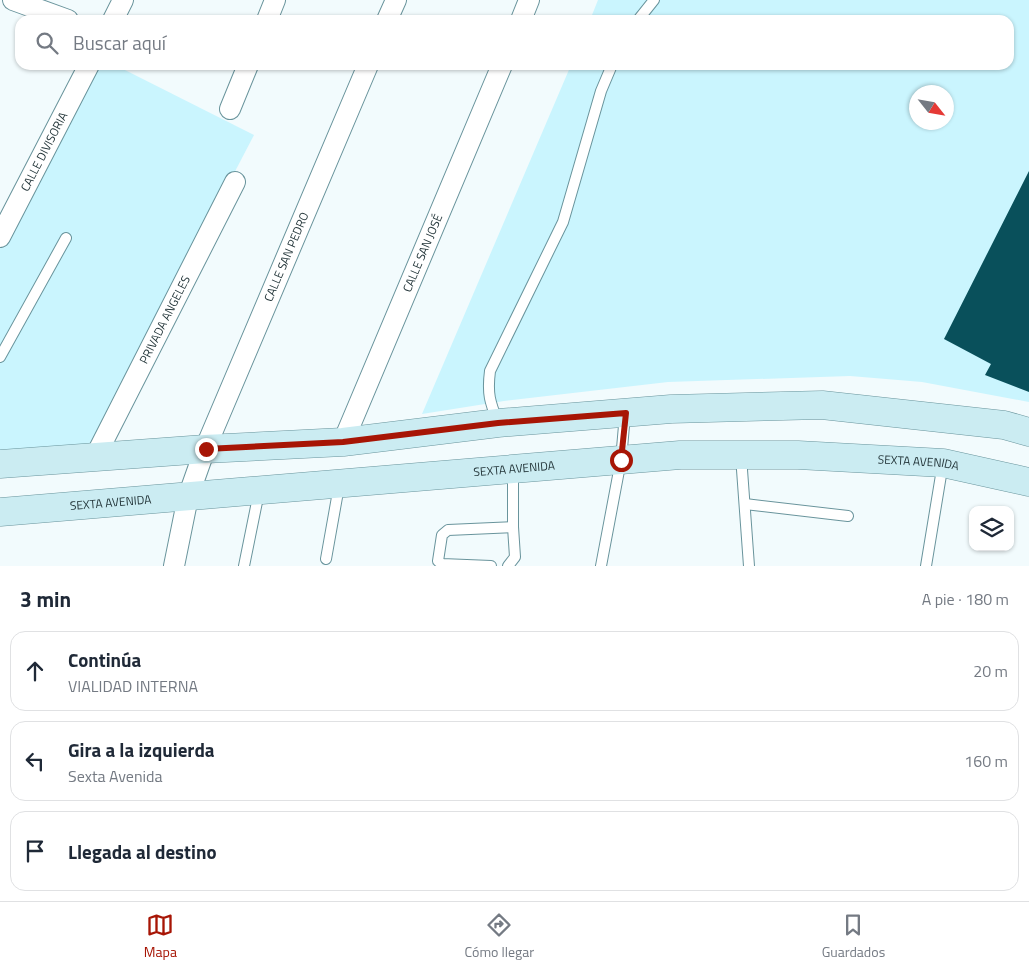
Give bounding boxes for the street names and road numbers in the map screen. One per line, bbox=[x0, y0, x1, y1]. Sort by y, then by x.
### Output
street label: CALLE DIVISORIA bbox=[15, 108, 72, 195]
street label: CALLE SAN PEDRO bbox=[259, 209, 314, 304]
street label: CALLE SAN JOSÉ bbox=[397, 211, 447, 295]
street label: PRIVADA ANGELES bbox=[134, 272, 195, 367]
street label: SEXTA AVENIDA bbox=[877, 449, 961, 475]
street label: SEXTA AVENIDA bbox=[473, 456, 556, 481]
street label: SEXTA AVENIDA bbox=[69, 489, 152, 515]

